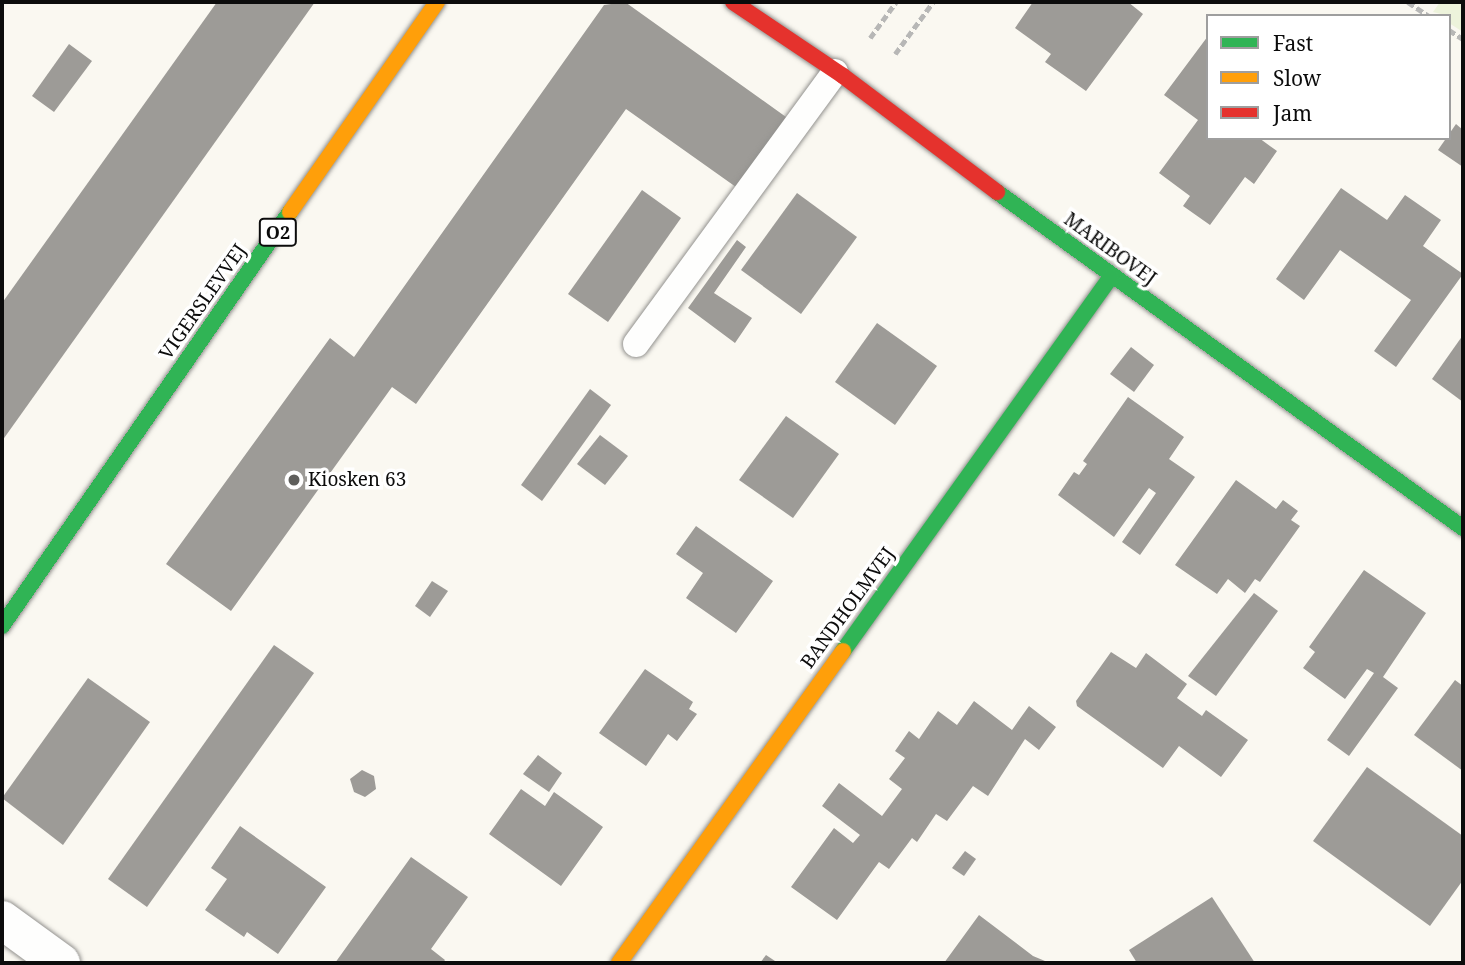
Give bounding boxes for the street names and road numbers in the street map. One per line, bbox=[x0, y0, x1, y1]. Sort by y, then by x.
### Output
street label: MARIBOVEJ bbox=[1060, 208, 1160, 290]
road number: O2 bbox=[259, 218, 297, 246]
street label: VIGERSLEVVEJ bbox=[155, 240, 251, 364]
street label: BANDHOLMVEJ bbox=[796, 543, 900, 673]

